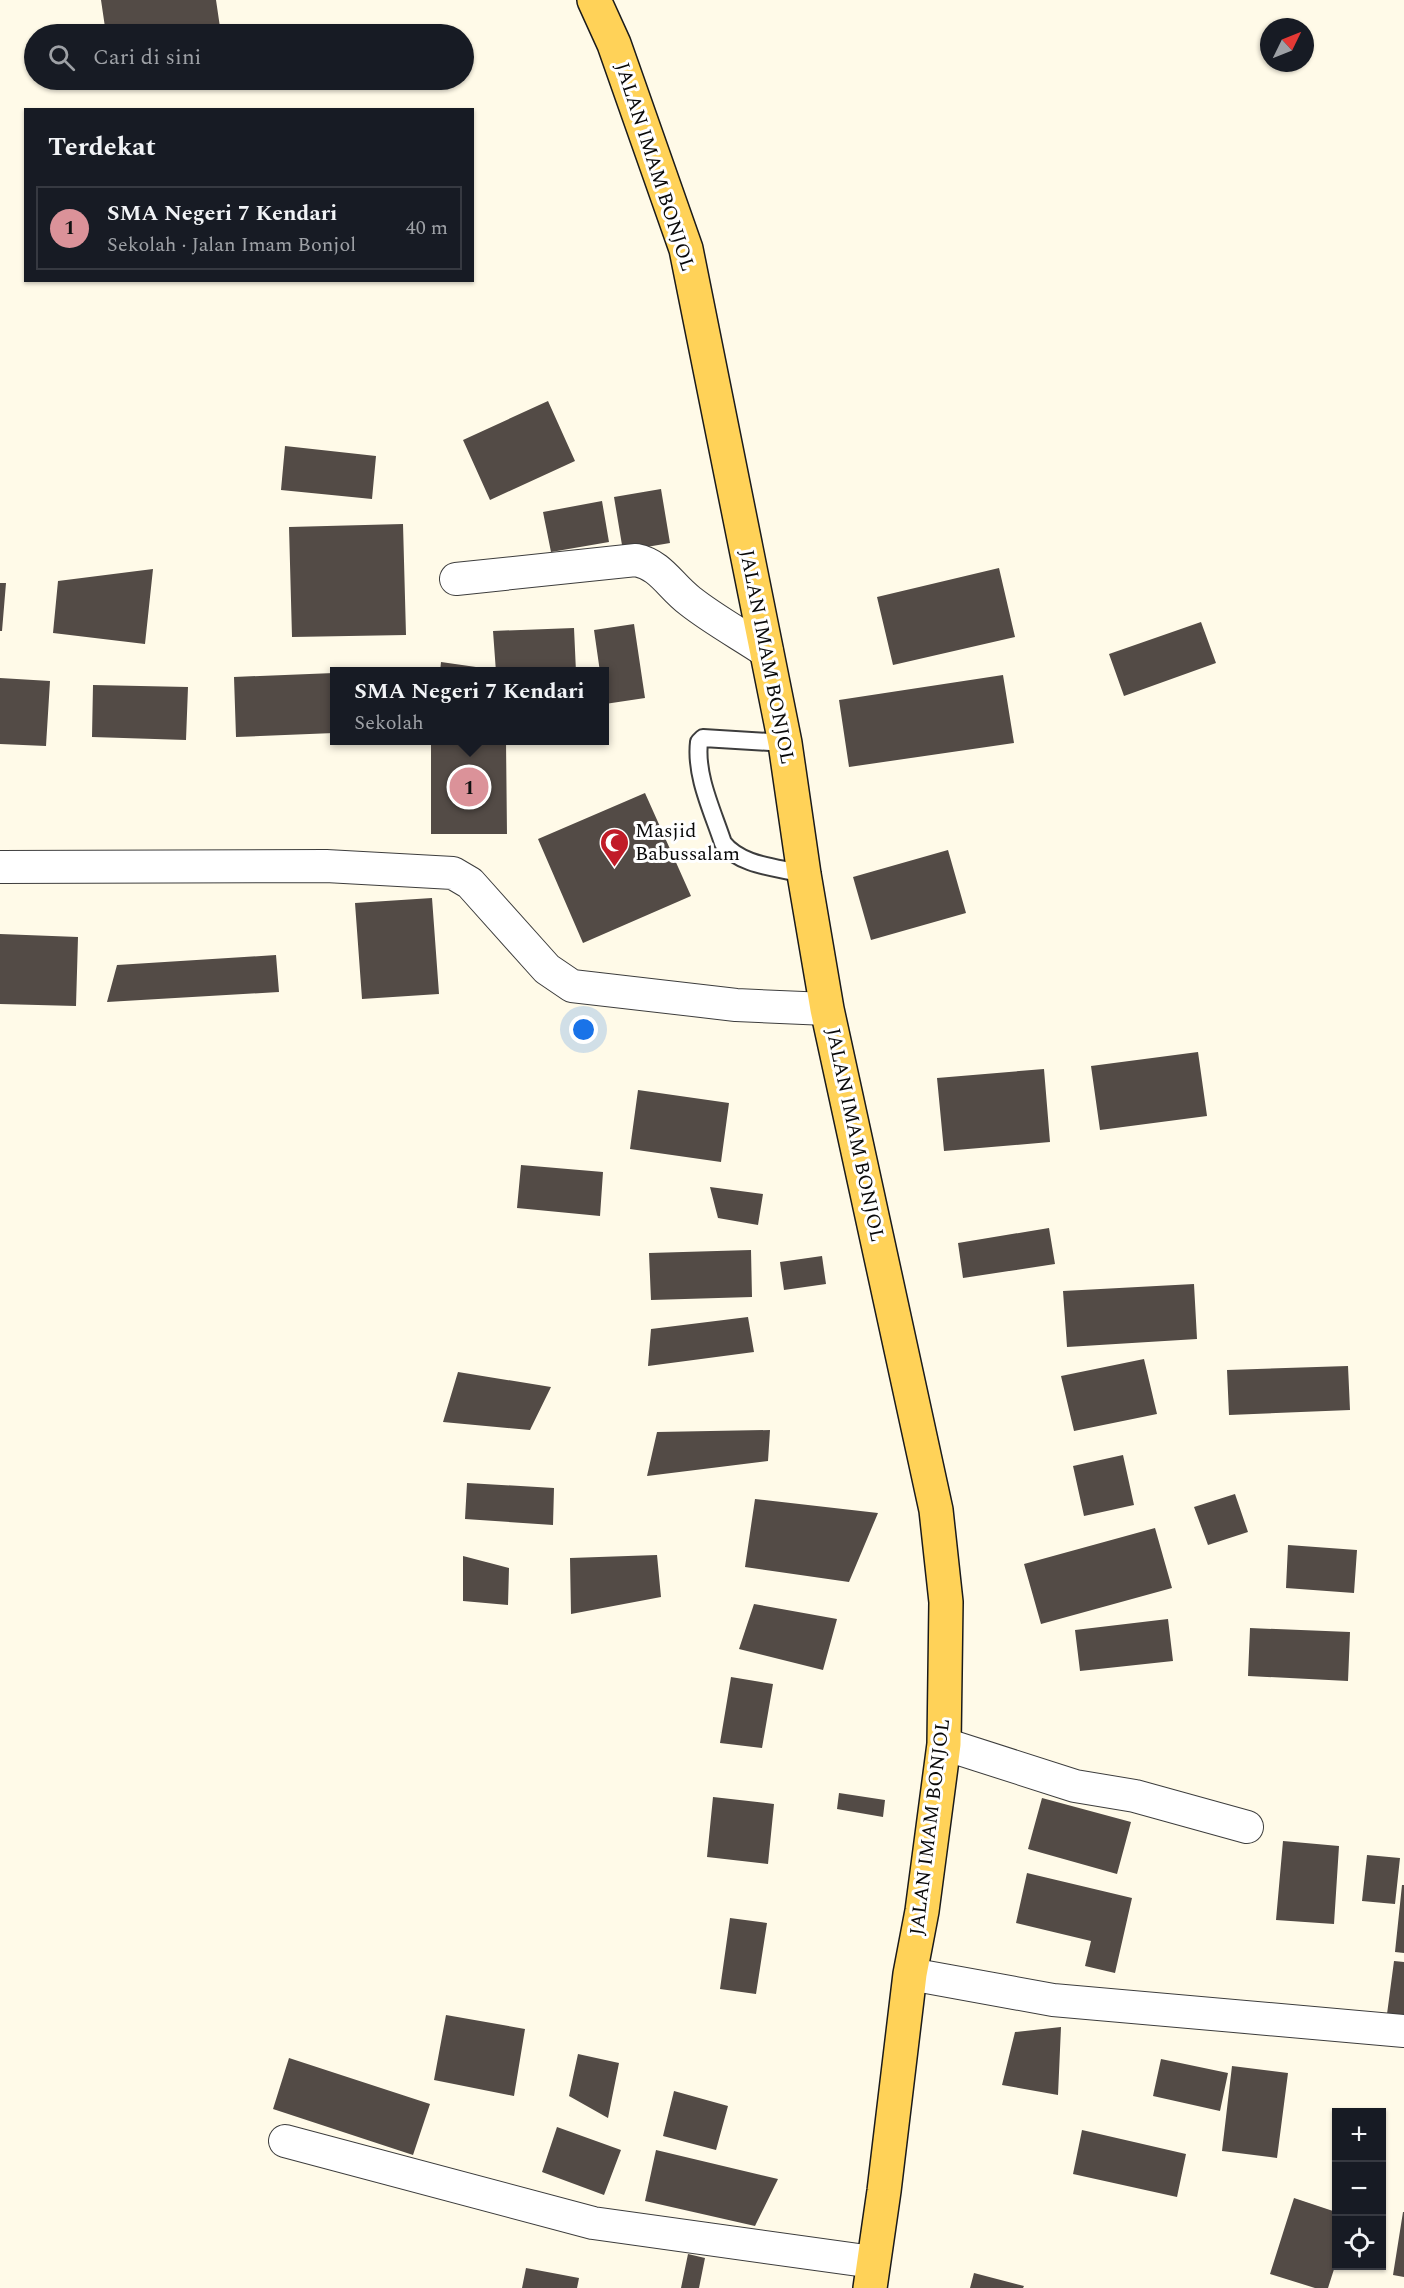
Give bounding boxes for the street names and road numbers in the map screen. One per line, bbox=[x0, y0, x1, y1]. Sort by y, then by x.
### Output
street label: JALAN IMAM BONJOL bbox=[607, 59, 703, 275]
street label: JALAN IMAM BONJOL bbox=[731, 547, 803, 767]
street label: JALAN IMAM BONJOL bbox=[818, 1025, 892, 1245]
street label: JALAN IMAM BONJOL bbox=[902, 1717, 958, 1937]

